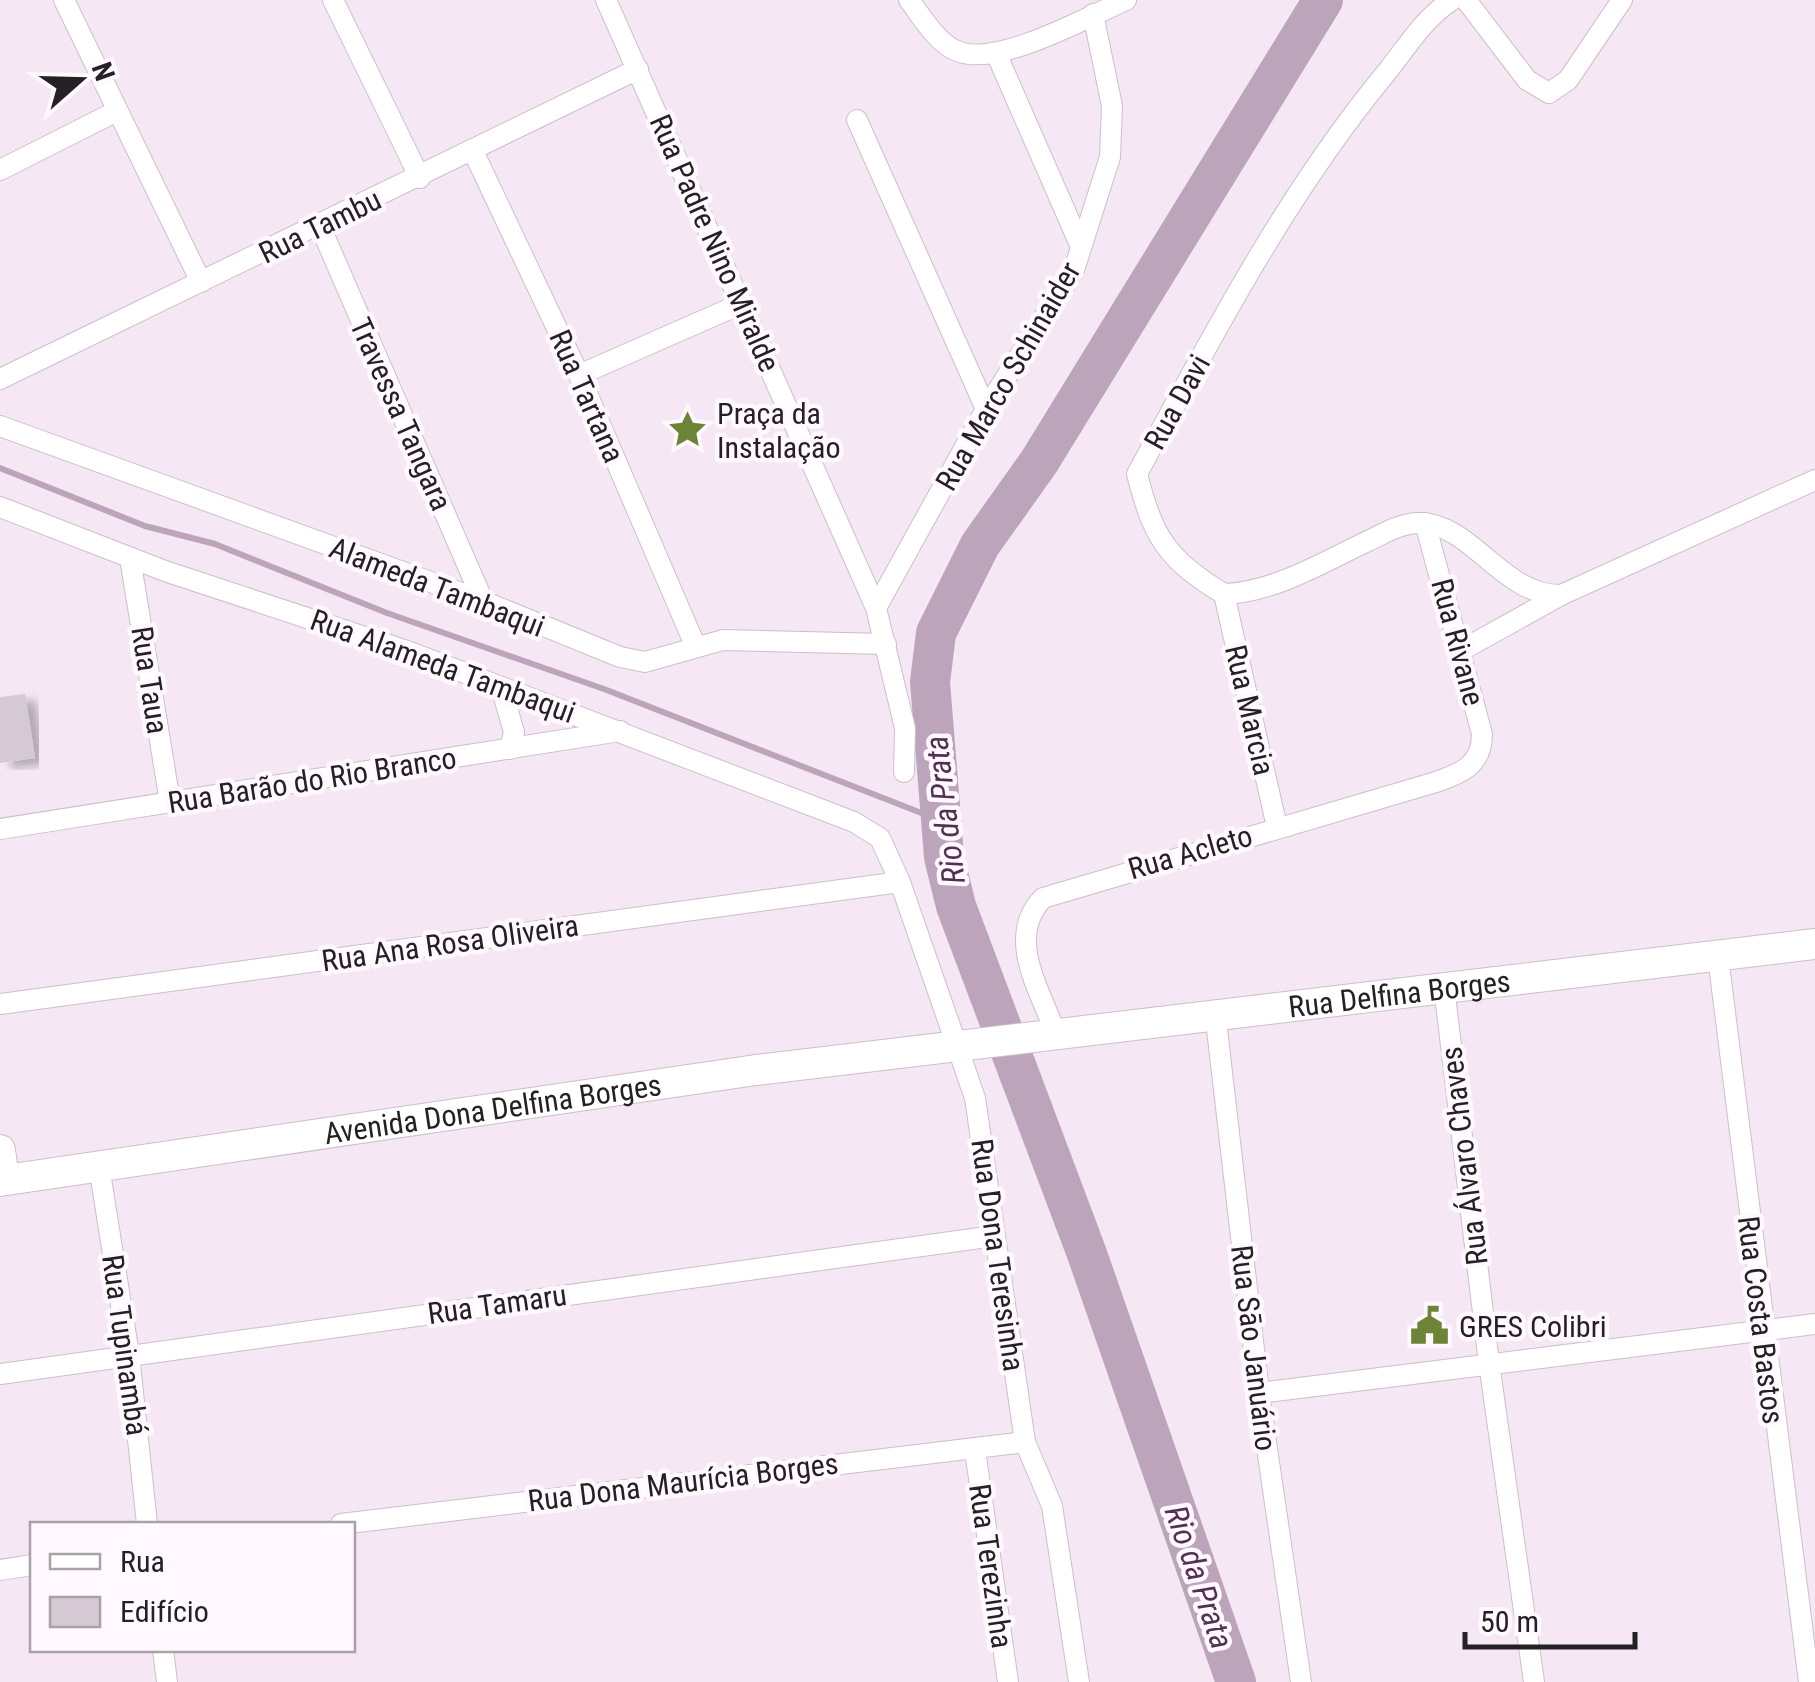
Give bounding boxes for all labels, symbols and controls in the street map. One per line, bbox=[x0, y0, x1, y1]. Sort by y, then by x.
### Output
north arrow bbox=[30, 30, 130, 130]
text: N bbox=[85, 58, 121, 85]
street label: Rua Padre Nino Miralde bbox=[643, 109, 787, 377]
street label: Rua Tambu bbox=[253, 181, 387, 271]
street label: Rua Marco Schinaider bbox=[928, 256, 1088, 496]
street label: Travessa Tangara bbox=[343, 312, 459, 516]
street label: Rua Tartana bbox=[542, 324, 632, 468]
street label: Rua Davi bbox=[1137, 349, 1217, 455]
place label: Praça da Instalação bbox=[717, 396, 841, 465]
place icon: Praça da Instalação bbox=[666, 409, 708, 451]
street label: Alameda Tambaqui bbox=[325, 530, 549, 644]
street label: Rua Rivane bbox=[1424, 575, 1492, 709]
street label: Rua Alameda Tambaqui bbox=[306, 602, 580, 730]
street label: Rua Taua bbox=[124, 624, 176, 736]
street label: Rua Marcia bbox=[1218, 641, 1282, 779]
water label: Rio da Prata bbox=[917, 734, 973, 886]
street label: Rua Barão do Rio Branco bbox=[165, 740, 459, 820]
street label: Rua Acleto bbox=[1124, 818, 1256, 886]
street label: Rua Ana Rosa Oliveira bbox=[319, 908, 581, 978]
street label: Rua Delfina Borges bbox=[1286, 963, 1512, 1024]
street label: Rua Álvaro Chaves bbox=[1433, 1045, 1495, 1267]
street label: Avenida Dona Delfina Borges bbox=[322, 1067, 664, 1151]
street label: Rua Dona Teresinha bbox=[964, 1137, 1032, 1373]
street label: Rua Costa Bastos bbox=[1731, 1214, 1791, 1426]
street label: Rua Sāo Januário bbox=[1224, 1243, 1284, 1453]
street label: Rua Tupinambá bbox=[95, 1252, 155, 1438]
street label: Rua Tamaru bbox=[425, 1277, 569, 1331]
public building icon: GRES Colibri bbox=[1408, 1305, 1450, 1347]
place label: GRES Colibri bbox=[1459, 1309, 1607, 1344]
street label: Rua Dona Maurícia Borges bbox=[526, 1446, 840, 1518]
street label: Rua Terezinha bbox=[962, 1482, 1020, 1650]
water label: Rio da Prata bbox=[1157, 1500, 1241, 1654]
legend bbox=[30, 1522, 355, 1652]
text: Rua bbox=[120, 1544, 165, 1579]
scale bar bbox=[1465, 1587, 1635, 1649]
text: Edifício bbox=[120, 1594, 209, 1629]
text: 50 m bbox=[1480, 1604, 1539, 1639]

